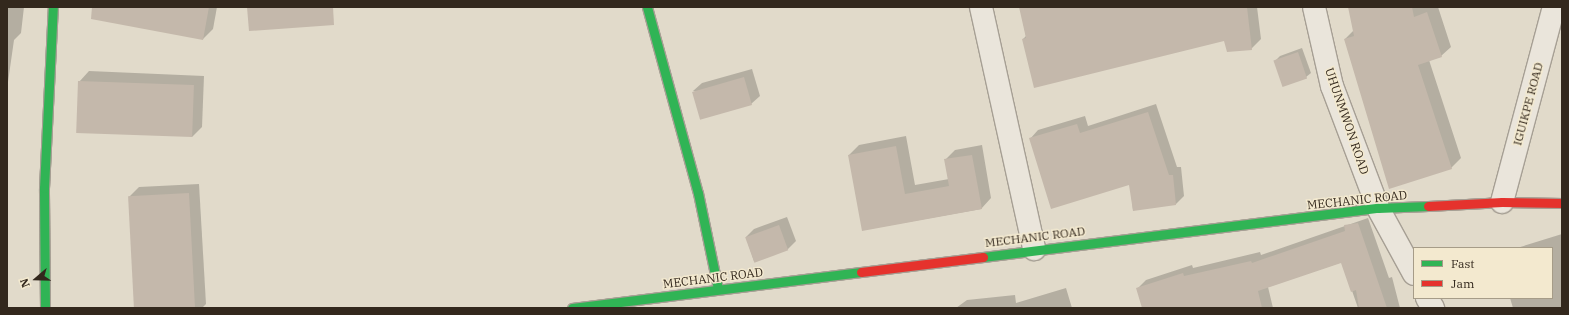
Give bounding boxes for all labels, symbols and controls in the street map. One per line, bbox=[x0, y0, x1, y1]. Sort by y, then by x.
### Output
street label: IGUIKPE ROAD bbox=[1510, 61, 1546, 147]
street label: UHUNMWON ROAD bbox=[1322, 66, 1372, 176]
street label: MECHANIC ROAD bbox=[1306, 188, 1408, 212]
street label: MECHANIC ROAD bbox=[984, 224, 1086, 250]
legend bbox=[1413, 247, 1553, 299]
text: Fast bbox=[1451, 256, 1475, 271]
north arrow bbox=[16, 259, 56, 299]
street label: MECHANIC ROAD bbox=[662, 265, 764, 291]
text: Jam bbox=[1451, 276, 1474, 291]
text: N bbox=[17, 277, 33, 290]

